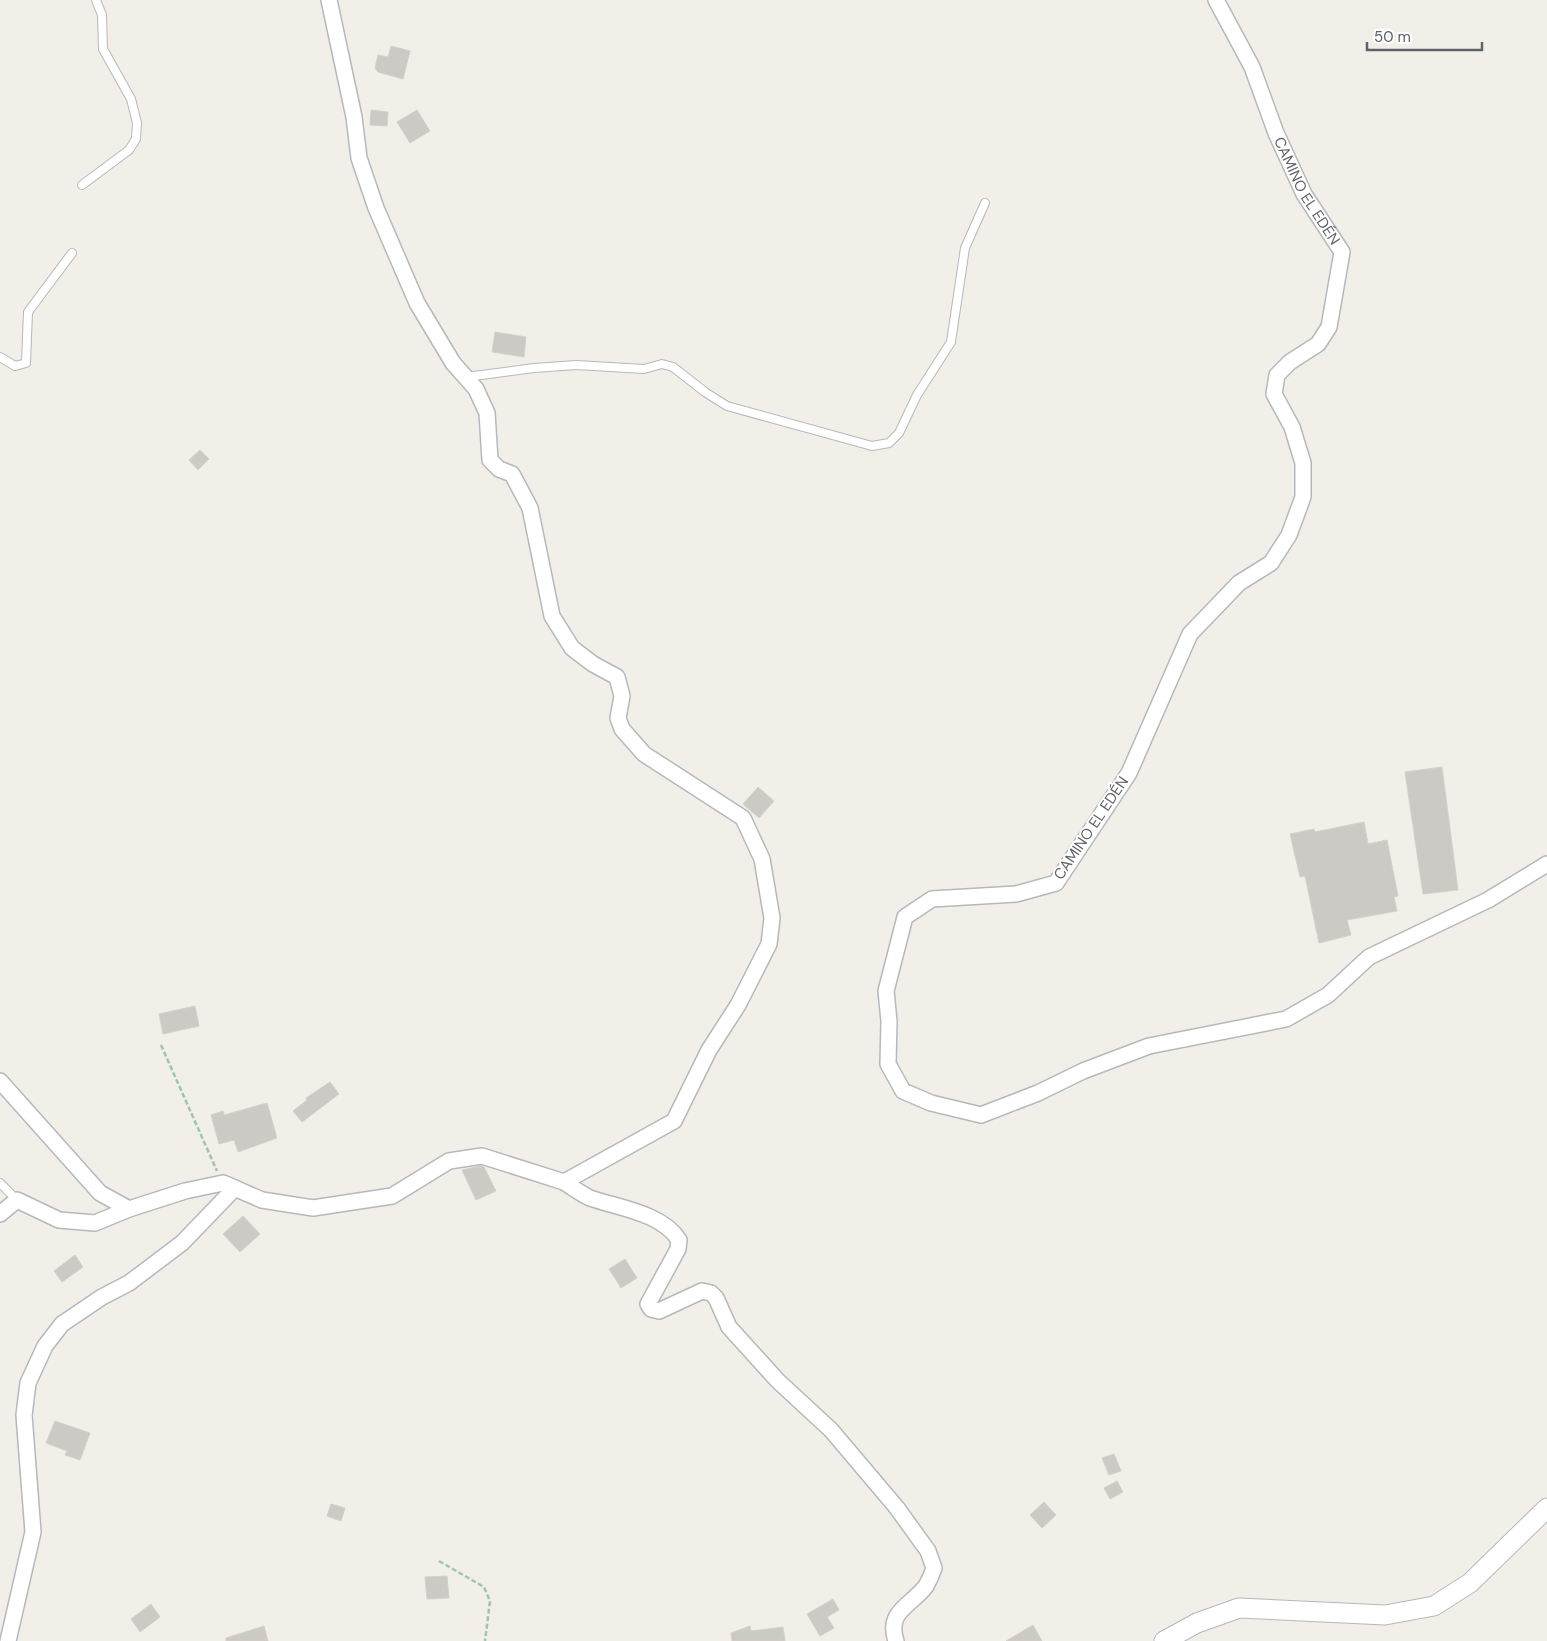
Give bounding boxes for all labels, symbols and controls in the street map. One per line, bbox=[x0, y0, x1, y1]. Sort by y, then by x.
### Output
scale bar bbox=[1367, 20, 1482, 52]
text: 50 m bbox=[1374, 27, 1411, 47]
street label: CAMINO EL EDÉN bbox=[1269, 134, 1345, 249]
street label: CAMINO EL EDÉN bbox=[1049, 772, 1133, 884]

